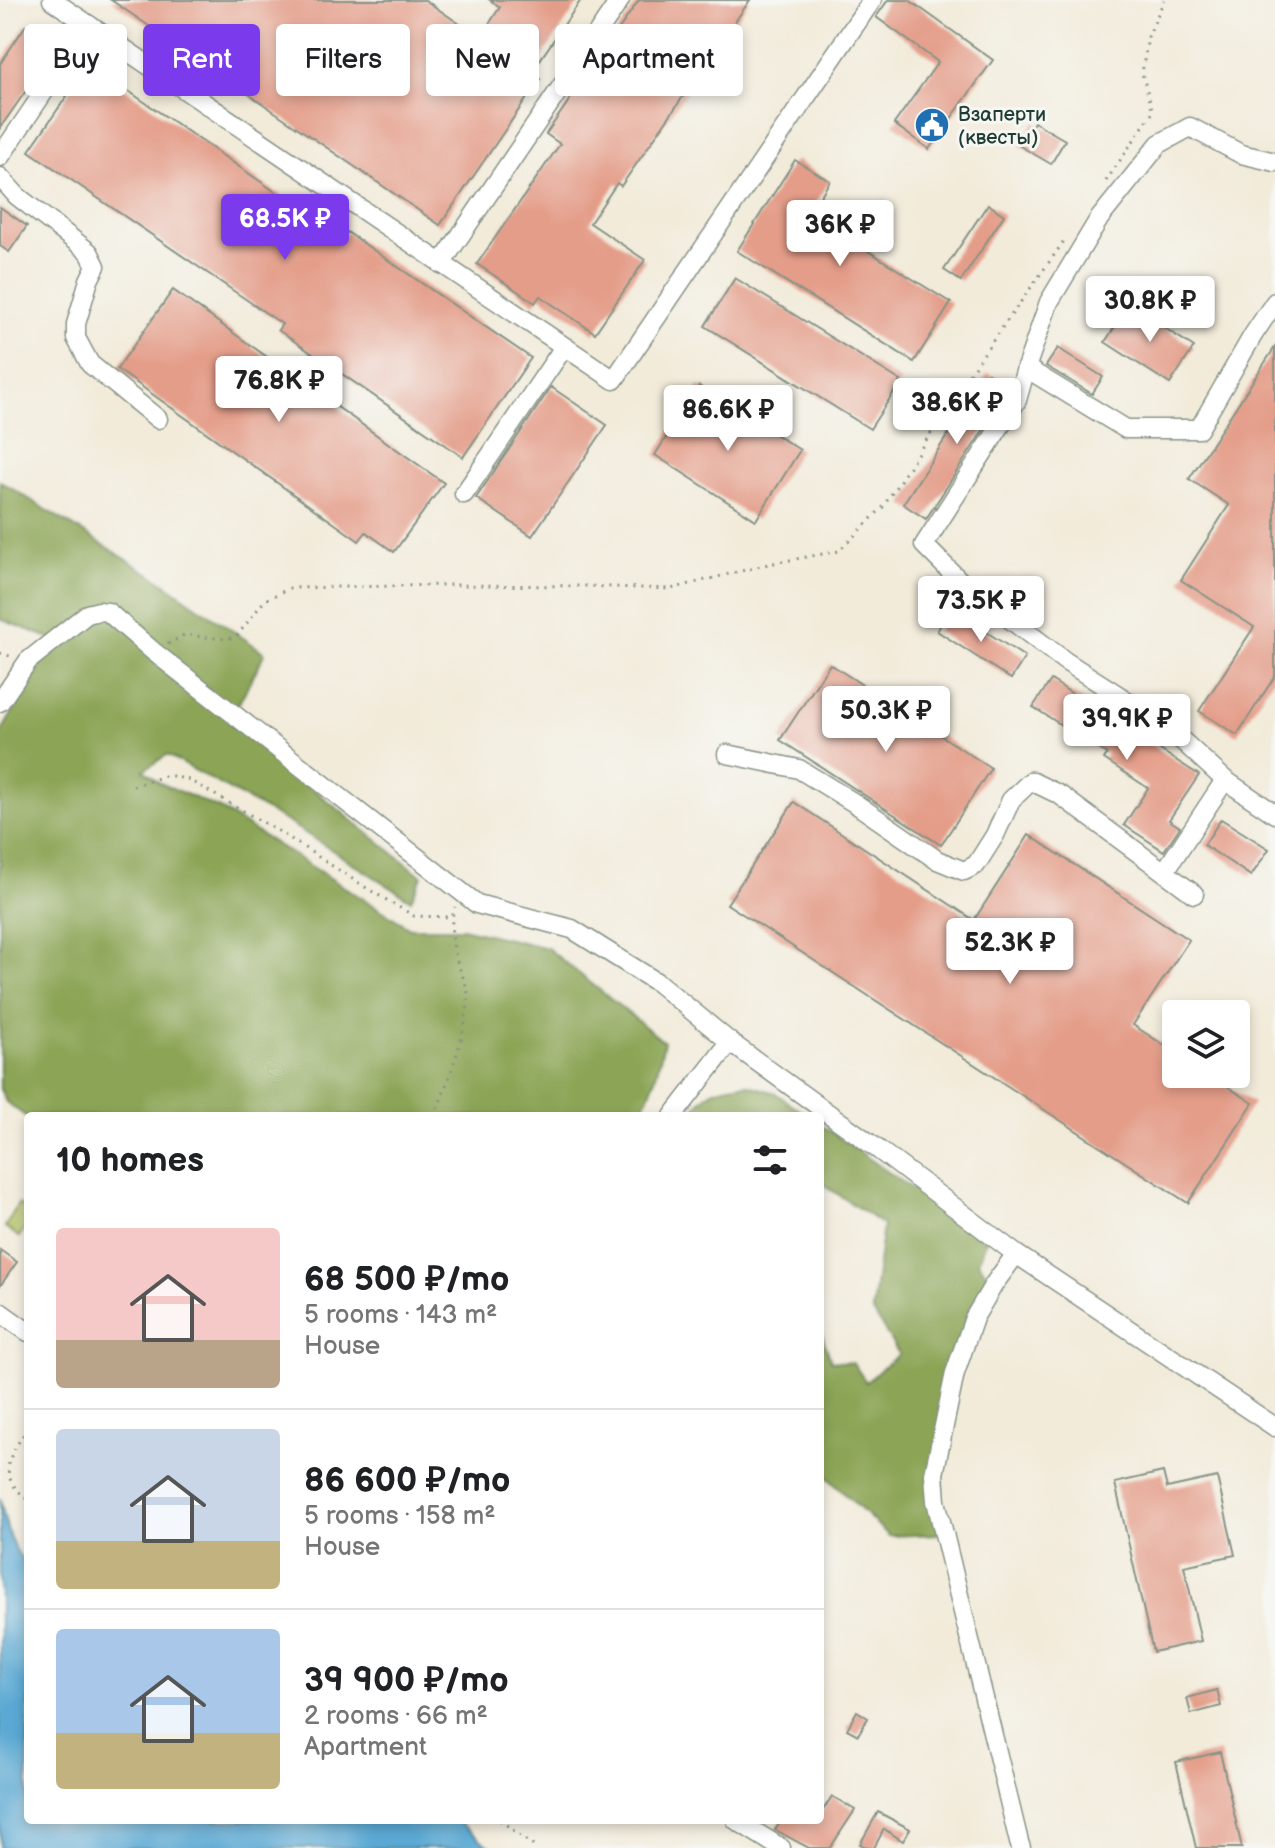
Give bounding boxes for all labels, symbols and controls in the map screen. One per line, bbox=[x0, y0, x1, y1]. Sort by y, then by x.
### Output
chip: Buy bbox=[24, 24, 127, 96]
chip: Rent bbox=[143, 24, 260, 96]
chip: Filters bbox=[276, 24, 410, 96]
chip: New bbox=[426, 24, 539, 96]
chip: Apartment bbox=[555, 24, 743, 96]
place label: Взаперти (квесты) bbox=[958, 103, 1046, 150]
public building icon: Взаперти (квесты) bbox=[913, 106, 951, 144]
pin: 68.5K ₽ bbox=[211, 194, 359, 262]
pin: 36K ₽ bbox=[784, 200, 896, 268]
text: 68.5K ₽ bbox=[239, 204, 331, 235]
text: 36K ₽ bbox=[805, 210, 875, 241]
pin: 30.8K ₽ bbox=[1076, 276, 1224, 344]
text: 30.8K ₽ bbox=[1104, 286, 1196, 317]
pin: 76.8K ₽ bbox=[205, 356, 353, 424]
text: 76.8K ₽ bbox=[233, 366, 325, 397]
pin: 38.6K ₽ bbox=[883, 378, 1031, 446]
pin: 86.6K ₽ bbox=[654, 385, 802, 453]
text: 38.6K ₽ bbox=[911, 388, 1003, 419]
text: 86.6K ₽ bbox=[682, 395, 774, 426]
pin: 73.5K ₽ bbox=[907, 576, 1055, 644]
text: 73.5K ₽ bbox=[936, 586, 1026, 617]
pin: 50.3K ₽ bbox=[812, 686, 960, 754]
pin: 39.9K ₽ bbox=[1053, 694, 1201, 762]
text: 50.3K ₽ bbox=[840, 696, 932, 727]
text: 39.9K ₽ bbox=[1081, 704, 1173, 735]
pin: 52.3K ₽ bbox=[936, 918, 1084, 986]
text: 52.3K ₽ bbox=[964, 928, 1056, 959]
map controls bbox=[1162, 1000, 1250, 1088]
button: layers bbox=[1162, 1000, 1250, 1088]
icon: filters bbox=[748, 1138, 792, 1182]
text: 10 homes bbox=[56, 1140, 204, 1181]
text: 68 500 ₽/mo bbox=[304, 1259, 509, 1300]
icon: home bbox=[120, 1260, 216, 1356]
text: 5 rooms · 143 m² bbox=[304, 1300, 497, 1331]
text: House bbox=[304, 1331, 380, 1362]
text: 86 600 ₽/mo bbox=[304, 1460, 510, 1501]
icon: home bbox=[120, 1461, 216, 1557]
text: 5 rooms · 158 m² bbox=[304, 1501, 496, 1532]
text: House bbox=[304, 1532, 380, 1563]
text: 39 900 ₽/mo bbox=[304, 1660, 509, 1701]
icon: home bbox=[120, 1661, 216, 1757]
text: 2 rooms · 66 m² bbox=[304, 1701, 488, 1732]
text: Apartment bbox=[304, 1732, 427, 1763]

